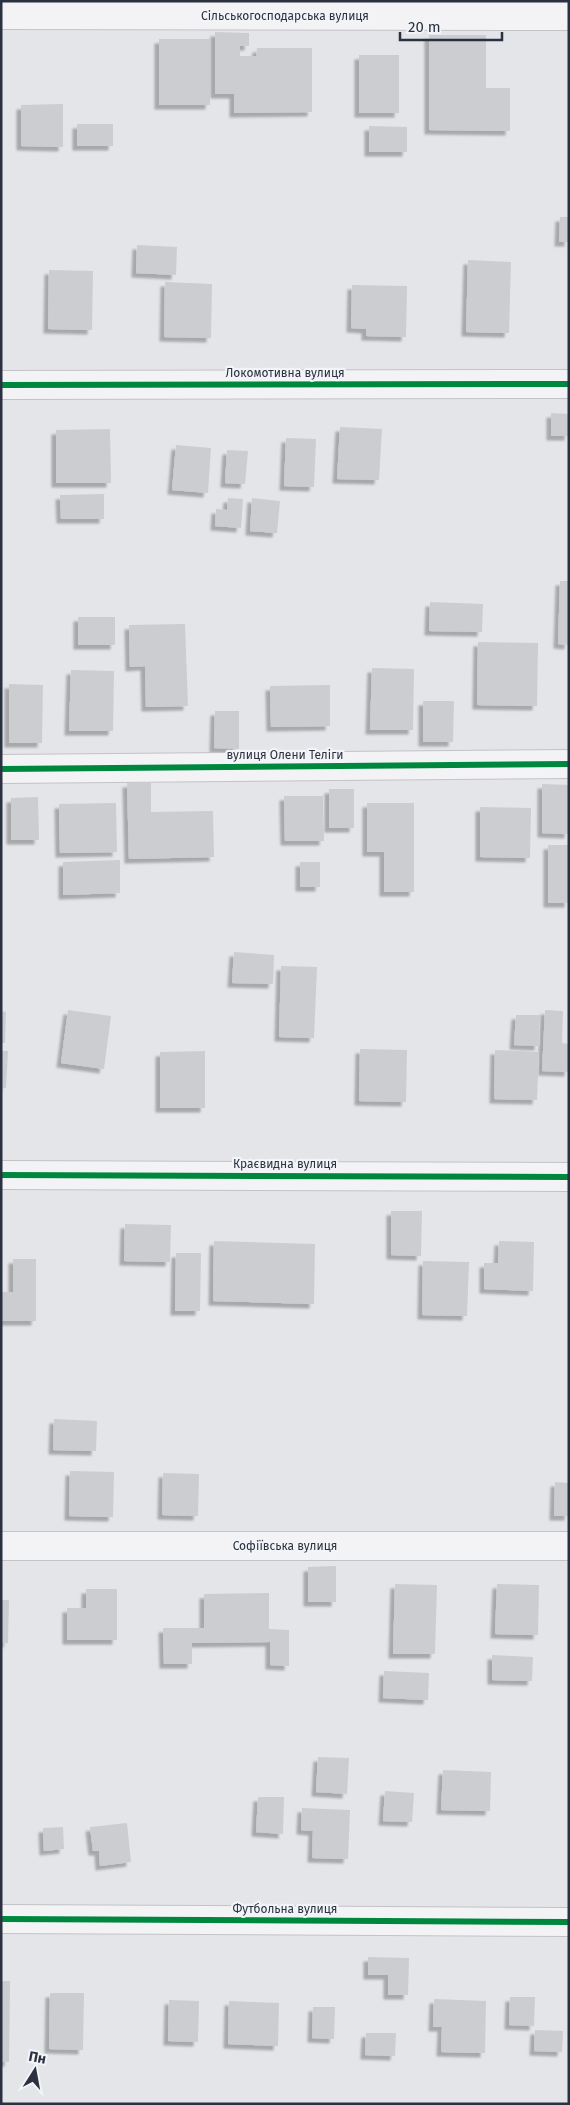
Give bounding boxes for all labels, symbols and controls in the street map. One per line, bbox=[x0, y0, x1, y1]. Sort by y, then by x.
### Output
street label: Сільськогосподарська вулиця bbox=[201, 9, 369, 23]
scale bar bbox=[400, 10, 502, 42]
text: 20 m bbox=[408, 18, 441, 36]
street label: Локомотивна вулиця bbox=[225, 366, 345, 380]
street label: вулиця Олени Теліги bbox=[226, 748, 344, 762]
street label: Краєвидна вулиця bbox=[233, 1157, 337, 1171]
street label: Софіївська вулиця bbox=[233, 1539, 337, 1553]
street label: Футбольна вулиця bbox=[233, 1902, 337, 1916]
north arrow bbox=[10, 2045, 60, 2095]
text: Пн bbox=[27, 2048, 48, 2068]

